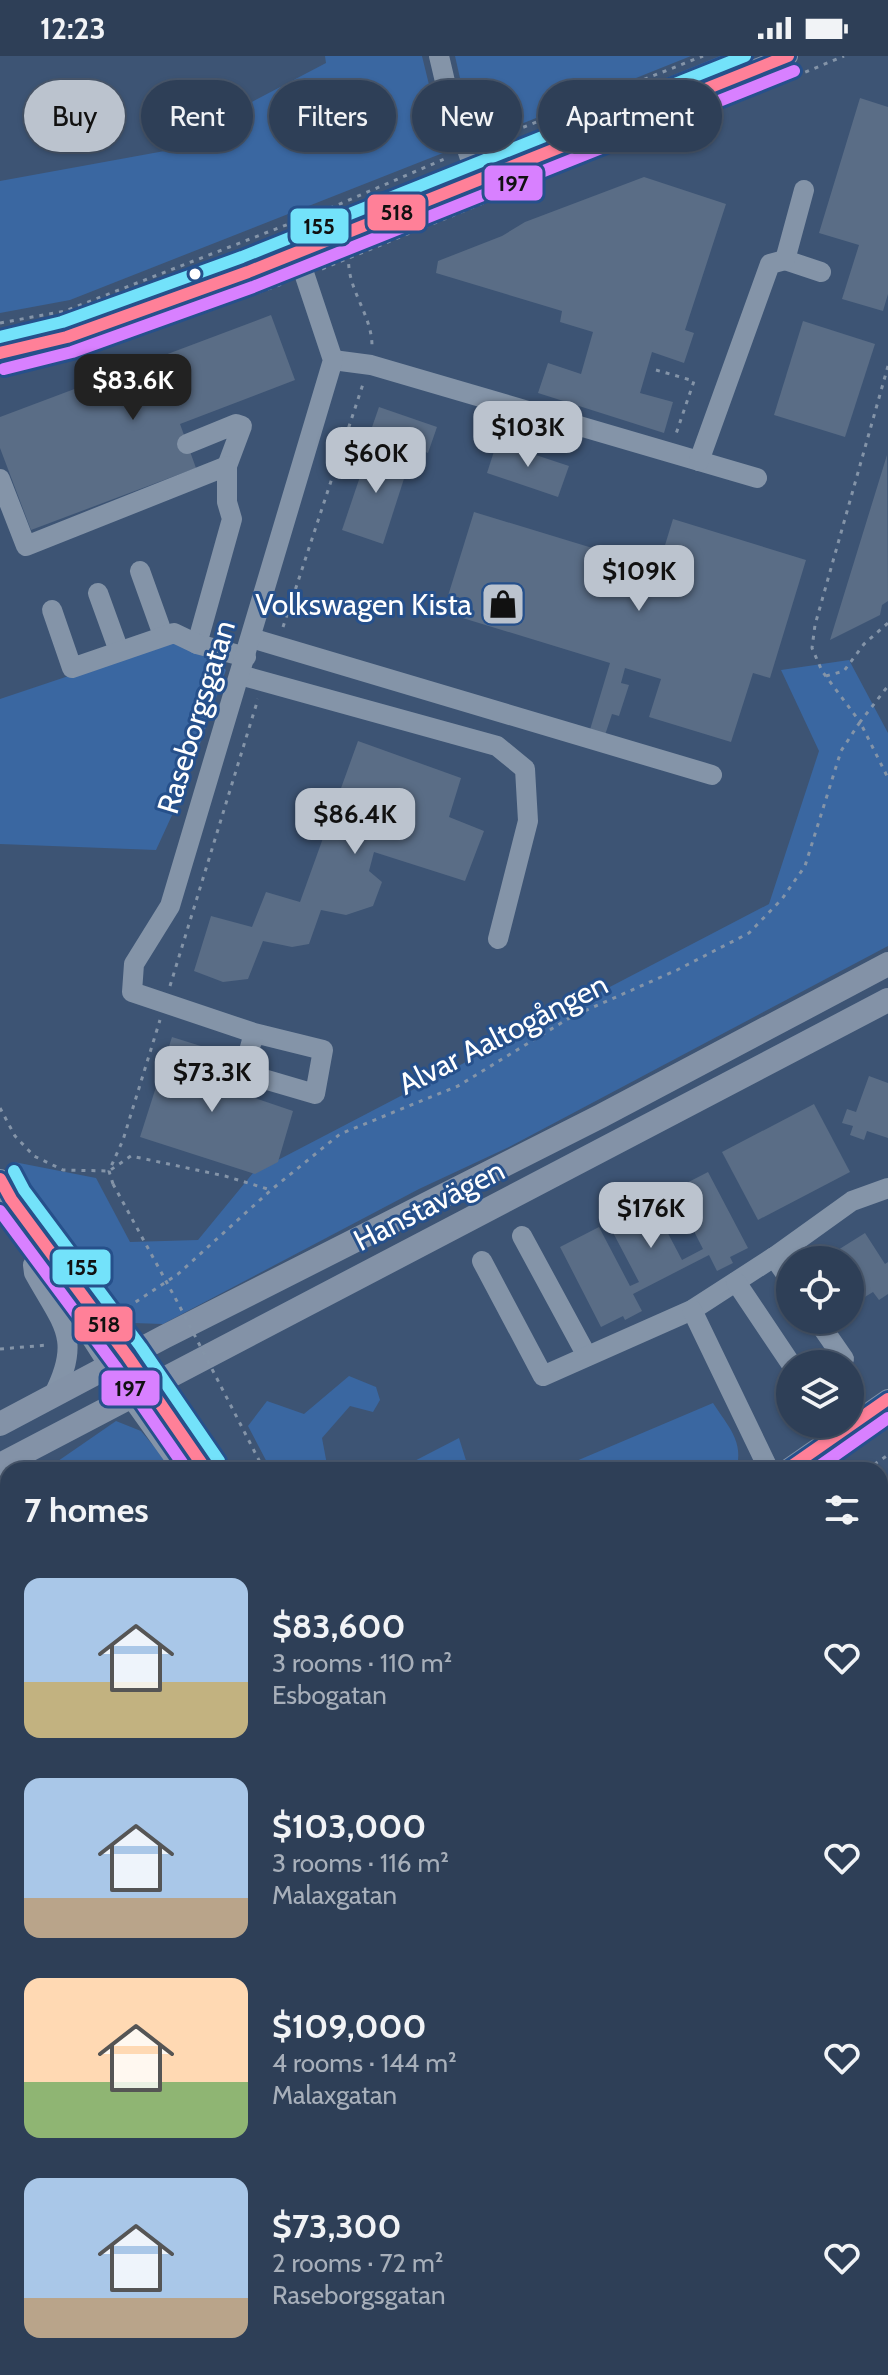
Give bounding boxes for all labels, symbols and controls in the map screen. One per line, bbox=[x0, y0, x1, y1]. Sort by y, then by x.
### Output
text: 12:23 bbox=[40, 10, 106, 47]
chip: Buy bbox=[24, 80, 125, 152]
chip: Rent bbox=[141, 80, 253, 152]
chip: Filters bbox=[269, 80, 396, 152]
chip: New bbox=[412, 80, 522, 152]
chip: Apartment bbox=[538, 80, 722, 152]
line badge: 197 bbox=[483, 164, 544, 202]
text: 197 bbox=[497, 170, 530, 197]
line badge: 518 bbox=[366, 193, 427, 232]
text: 518 bbox=[380, 199, 414, 226]
line badge: 155 bbox=[289, 207, 350, 245]
text: 155 bbox=[303, 213, 335, 240]
unlabelled marker bbox=[187, 266, 203, 282]
pin: $83.6K bbox=[68, 354, 198, 422]
text: $83.6K bbox=[92, 364, 174, 396]
pin: $103K bbox=[472, 401, 584, 469]
text: $103K bbox=[491, 411, 565, 443]
pin: $60K bbox=[329, 427, 423, 495]
text: $60K bbox=[344, 437, 408, 469]
pin: $109K bbox=[583, 545, 695, 613]
text: $109K bbox=[602, 555, 676, 587]
shop icon: Volkswagen Kista bbox=[479, 580, 527, 628]
place label: Volkswagen Kista bbox=[255, 586, 473, 623]
street label: Raseborgsgatan bbox=[149, 616, 243, 818]
pin: $86.4K bbox=[290, 788, 420, 856]
text: $86.4K bbox=[313, 798, 397, 830]
street label: Alvar Aaltogången bbox=[392, 965, 614, 1103]
pin: $73.3K bbox=[147, 1046, 277, 1114]
text: $73.3K bbox=[173, 1056, 251, 1088]
street label: Hanstavägen bbox=[347, 1151, 511, 1259]
pin: $176K bbox=[595, 1182, 707, 1250]
text: $176K bbox=[617, 1192, 685, 1224]
map controls bbox=[776, 1246, 864, 1438]
button: locate bbox=[776, 1246, 864, 1334]
line badge: 155 bbox=[51, 1248, 112, 1286]
text: 155 bbox=[66, 1254, 98, 1281]
line badge: 518 bbox=[73, 1305, 134, 1343]
text: 518 bbox=[87, 1311, 121, 1338]
button: layers bbox=[776, 1350, 864, 1438]
line badge: 197 bbox=[100, 1369, 161, 1407]
text: 197 bbox=[114, 1375, 147, 1402]
icon: filters bbox=[820, 1488, 864, 1532]
text: 7 homes bbox=[24, 1489, 149, 1531]
text: $83,600 bbox=[272, 1605, 406, 1647]
icon: home bbox=[88, 1610, 184, 1706]
icon: heart bbox=[820, 1636, 864, 1680]
text: 3 rooms · 110 m² bbox=[272, 1647, 452, 1679]
text: Esbogatan bbox=[272, 1679, 387, 1711]
text: $103,000 bbox=[272, 1805, 426, 1847]
icon: home bbox=[88, 1810, 184, 1906]
icon: heart bbox=[820, 1836, 864, 1880]
text: 3 rooms · 116 m² bbox=[272, 1847, 449, 1879]
text: Malaxgatan bbox=[272, 1879, 397, 1911]
text: $109,000 bbox=[272, 2005, 426, 2047]
icon: home bbox=[88, 2010, 184, 2106]
icon: heart bbox=[820, 2036, 864, 2080]
text: 4 rooms · 144 m² bbox=[272, 2047, 457, 2079]
text: Malaxgatan bbox=[272, 2079, 397, 2111]
text: $73,300 bbox=[272, 2205, 402, 2247]
icon: home bbox=[88, 2210, 184, 2306]
icon: heart bbox=[820, 2236, 864, 2280]
text: 2 rooms · 72 m² bbox=[272, 2247, 443, 2279]
text: Raseborgsgatan bbox=[272, 2279, 446, 2311]

